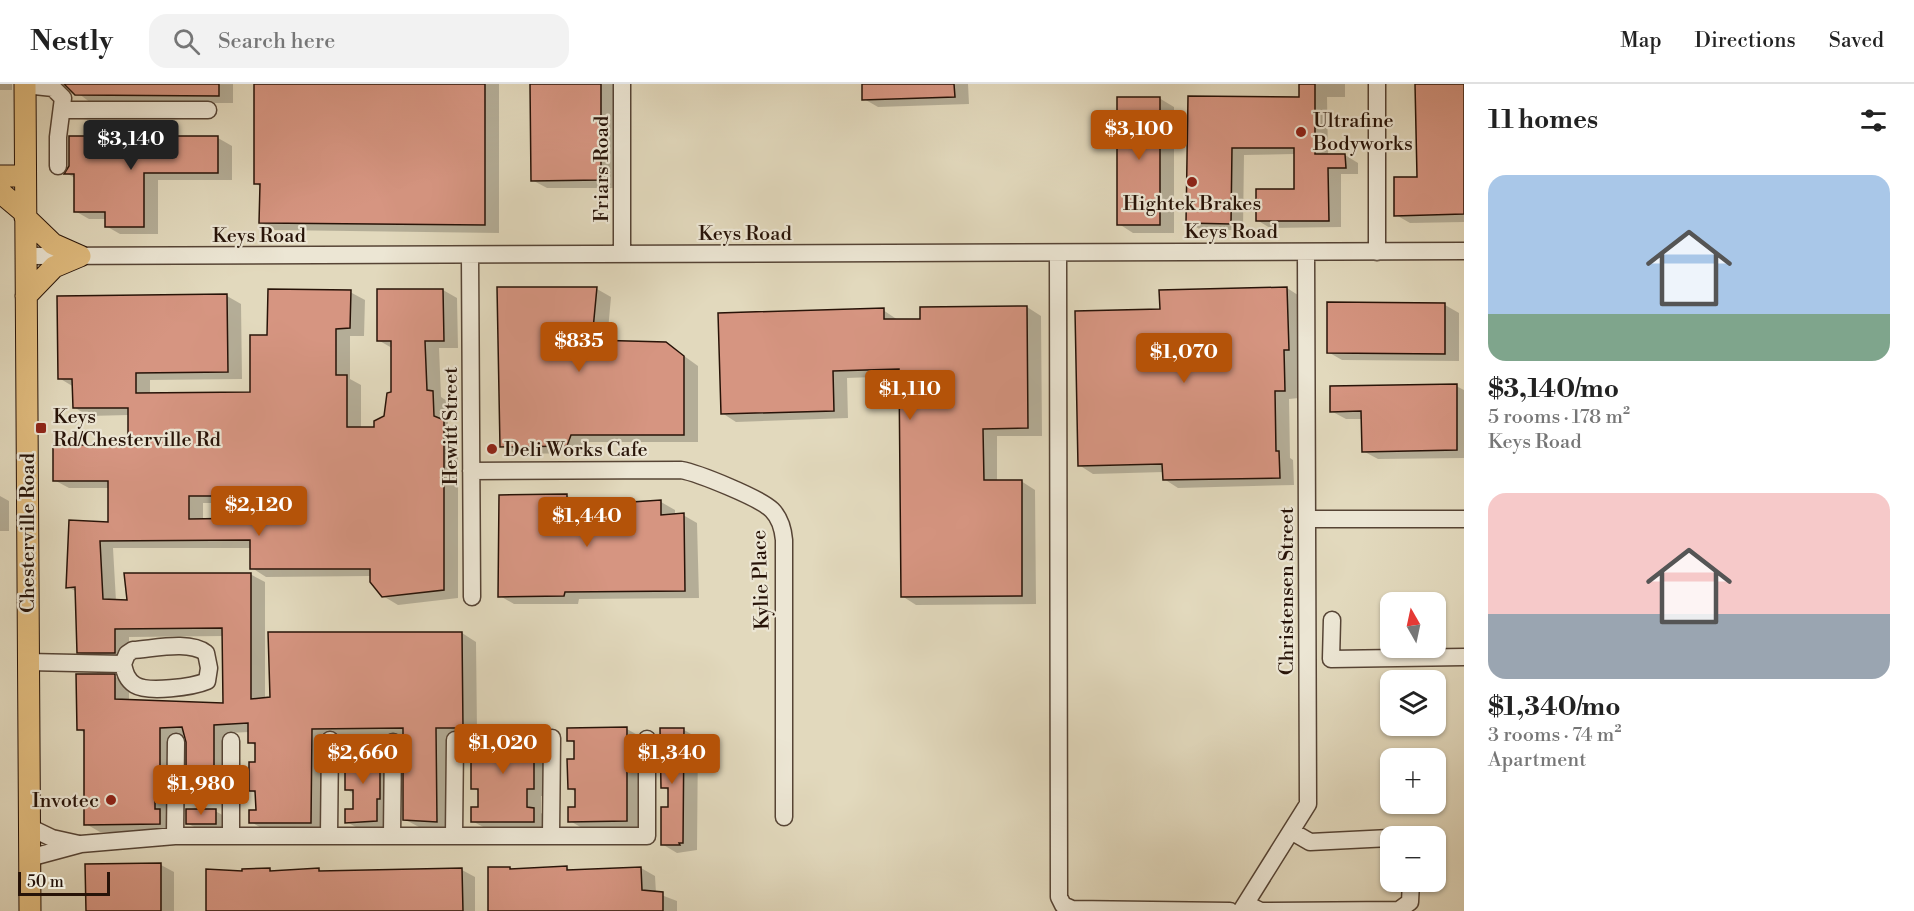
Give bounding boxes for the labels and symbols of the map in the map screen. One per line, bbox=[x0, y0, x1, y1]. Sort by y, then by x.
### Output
place label: Ultrafine Bodyworks bbox=[1312, 109, 1413, 157]
pin: $3,100 bbox=[1090, 110, 1188, 161]
street label: Friars Road bbox=[590, 115, 615, 222]
pin: $3,140 bbox=[82, 120, 180, 171]
marker: Ultrafine Bodyworks bbox=[1294, 125, 1308, 139]
marker: Hightek Brakes bbox=[1185, 175, 1199, 189]
place label: Hightek Brakes bbox=[1123, 192, 1261, 217]
street label: Keys Road bbox=[1184, 220, 1278, 245]
street label: Keys Road bbox=[698, 222, 792, 247]
street label: Keys Road bbox=[212, 224, 306, 249]
pin: $835 bbox=[543, 322, 615, 373]
pin: $1,070 bbox=[1135, 333, 1233, 384]
street label: Hewitt Street bbox=[439, 367, 464, 485]
pin: $1,110 bbox=[861, 370, 959, 421]
place label: Keys Rd/Chesterville Rd bbox=[53, 405, 222, 453]
marker: Keys Rd/Chesterville Rd bbox=[34, 421, 48, 435]
place label: Deli Works Cafe bbox=[504, 438, 648, 463]
marker: Deli Works Cafe bbox=[485, 442, 499, 456]
street label: Chesterville Road bbox=[16, 452, 41, 613]
pin: $2,120 bbox=[210, 486, 308, 537]
pin: $1,440 bbox=[538, 497, 636, 548]
street label: Christensen Street bbox=[1275, 507, 1300, 675]
street label: Kylie Place bbox=[747, 529, 776, 630]
north arrow bbox=[1380, 592, 1446, 658]
pin: $1,020 bbox=[454, 724, 552, 775]
pin: $2,660 bbox=[314, 734, 412, 785]
pin: $1,340 bbox=[623, 734, 721, 785]
pin: $1,980 bbox=[152, 765, 250, 816]
place label: Invotec bbox=[32, 789, 99, 814]
marker: Invotec bbox=[104, 793, 118, 807]
scale bar bbox=[18, 869, 110, 896]

